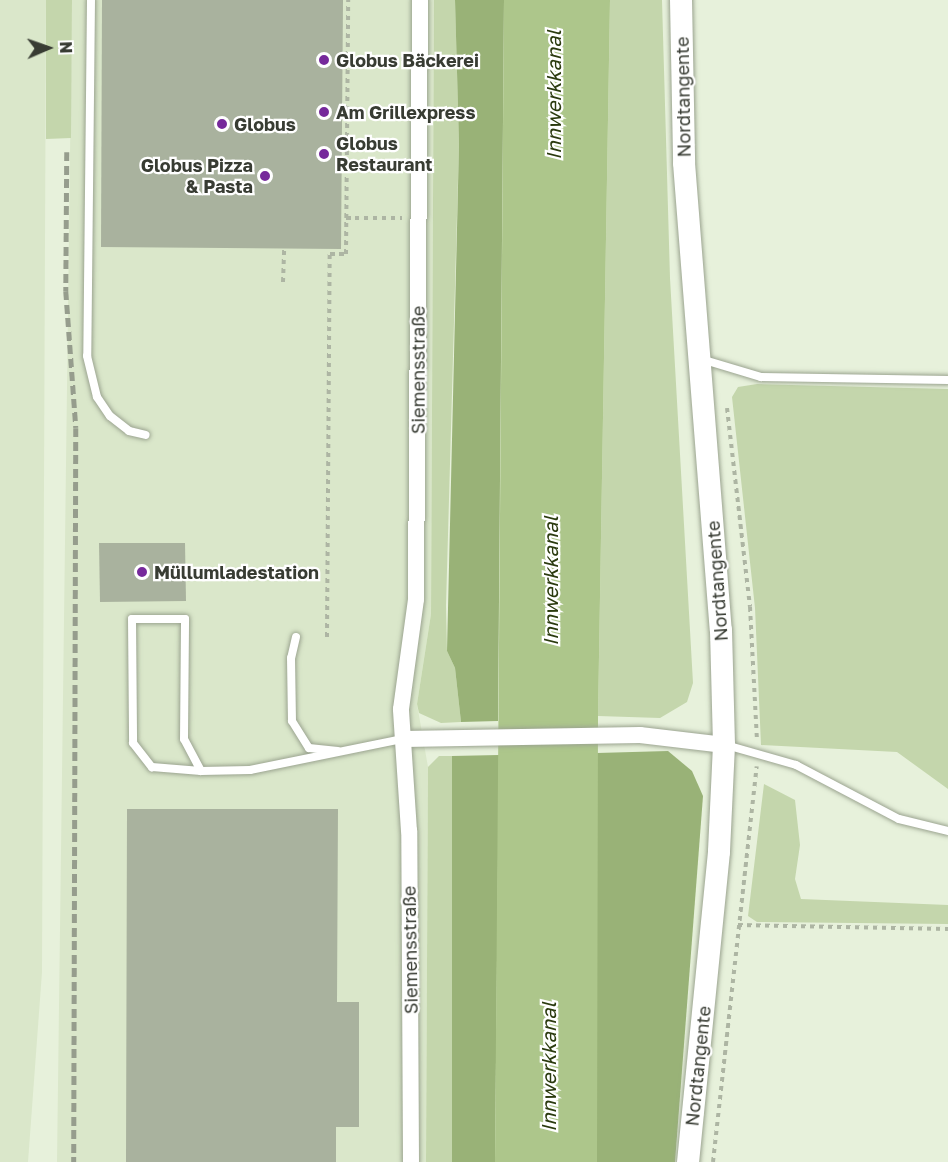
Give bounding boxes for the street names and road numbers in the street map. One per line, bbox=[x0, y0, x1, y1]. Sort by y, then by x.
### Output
street label: Nordtangente bbox=[671, 36, 695, 158]
street label: Siemensstraße bbox=[407, 306, 429, 434]
street label: Nordtangente bbox=[702, 520, 732, 642]
street label: Siemensstraße bbox=[398, 886, 422, 1014]
street label: Nordtangente bbox=[681, 1005, 715, 1127]

